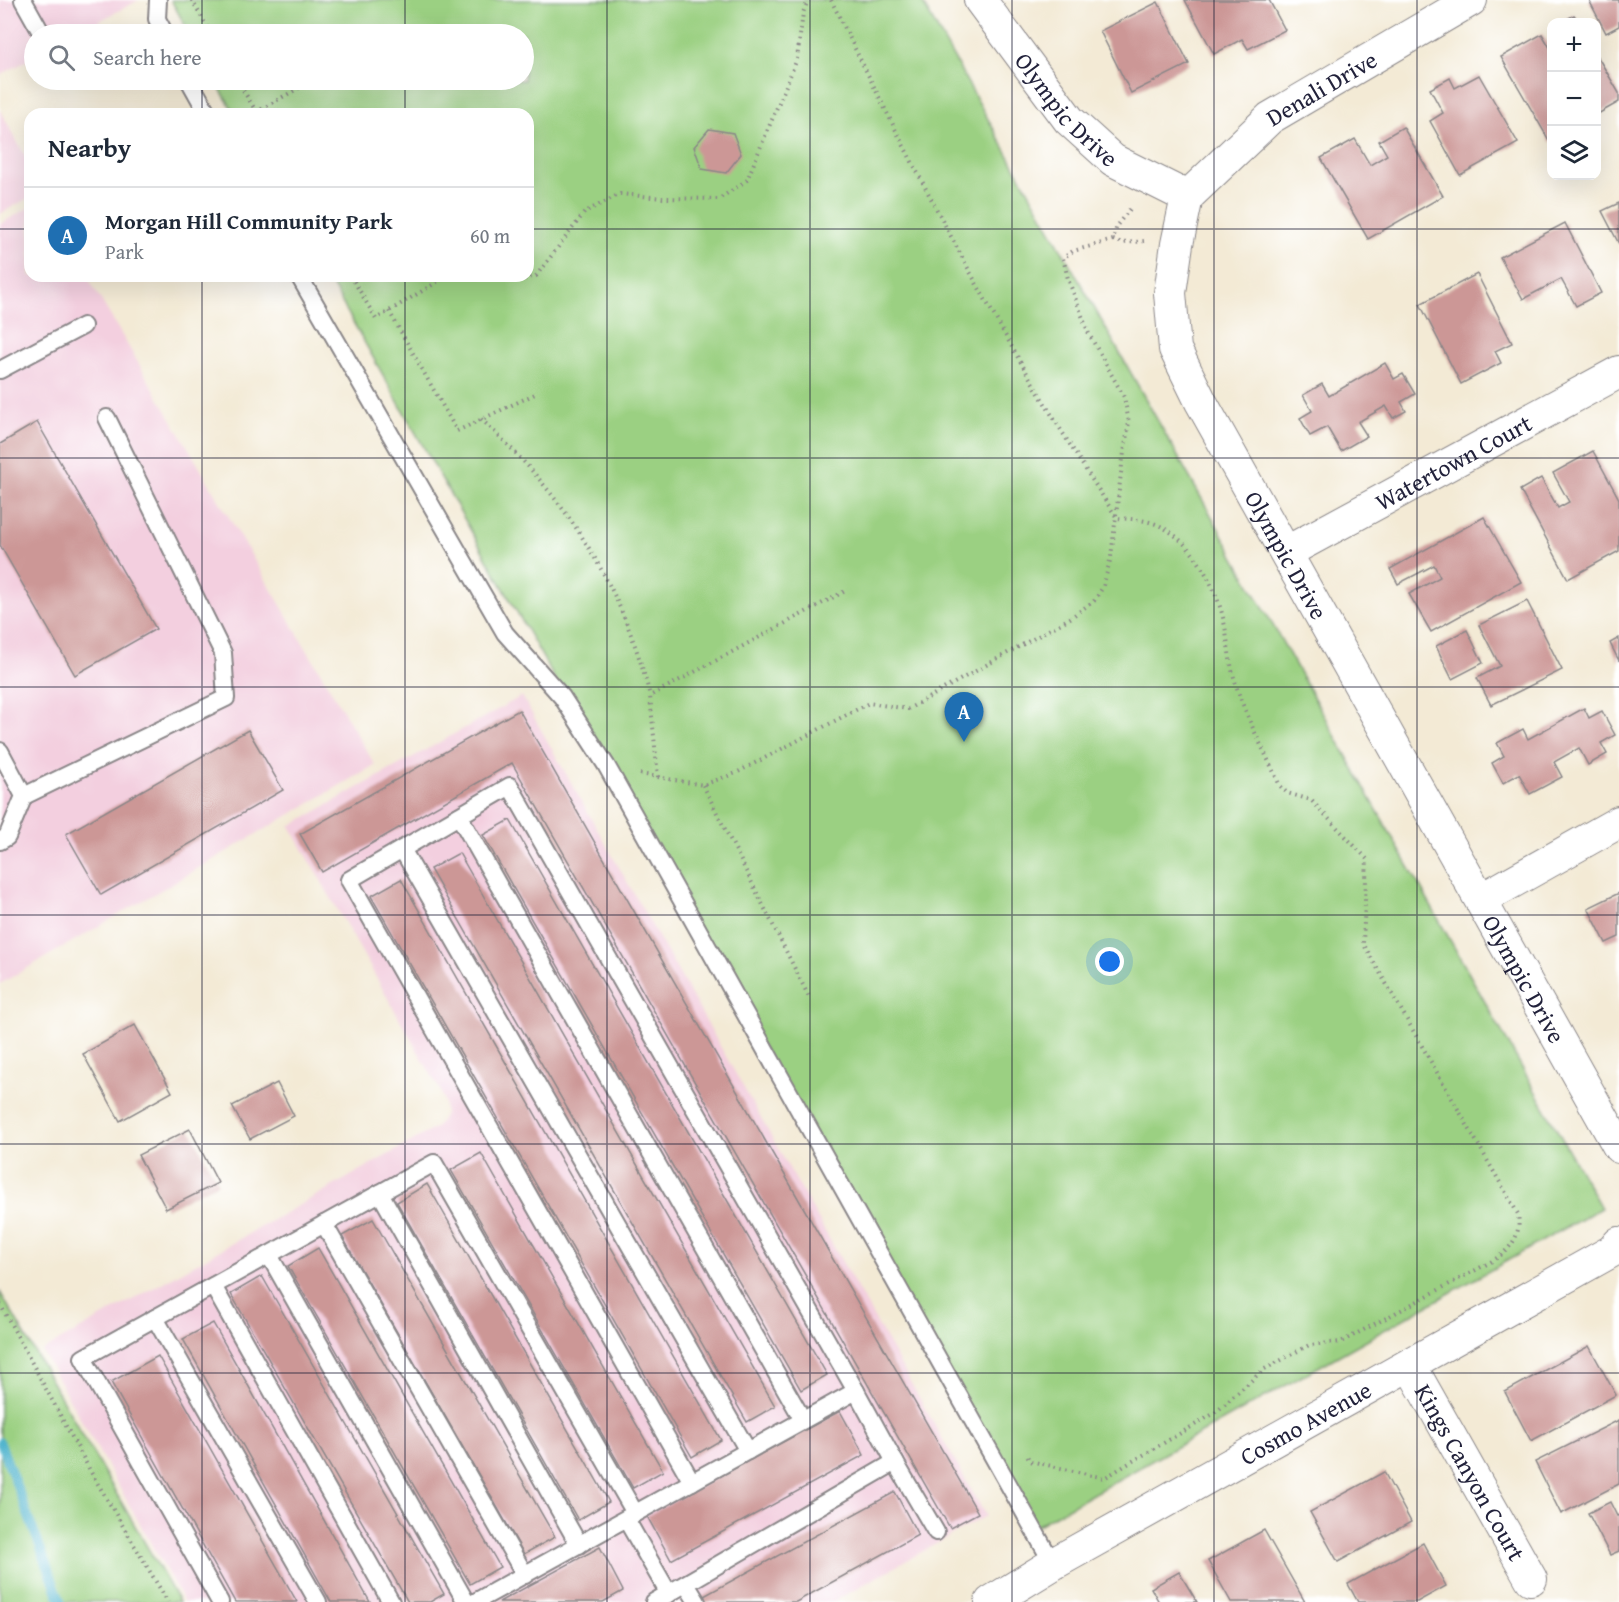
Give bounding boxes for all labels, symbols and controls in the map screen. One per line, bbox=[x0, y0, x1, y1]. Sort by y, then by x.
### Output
map controls bbox=[1547, 18, 1601, 180]
button: + bbox=[1547, 18, 1601, 72]
search box bbox=[24, 24, 534, 90]
icon: search bbox=[45, 41, 78, 74]
text: Search here bbox=[93, 41, 202, 73]
street label: Denali Drive bbox=[1259, 42, 1383, 134]
street label: Olympic Drive bbox=[1007, 45, 1127, 175]
button: − bbox=[1547, 72, 1601, 126]
button: layers bbox=[1547, 126, 1601, 180]
text: Nearby bbox=[48, 128, 131, 167]
text: Morgan Hill Community Park bbox=[105, 205, 392, 237]
text: A bbox=[61, 221, 74, 250]
text: 60 m bbox=[470, 221, 510, 250]
text: Park bbox=[105, 237, 144, 266]
street label: Watertown Court bbox=[1369, 405, 1538, 519]
street label: Olympic Drive bbox=[1237, 484, 1337, 625]
pin: A bbox=[944, 692, 984, 742]
street label: Olympic Drive bbox=[1474, 908, 1575, 1049]
your location bbox=[1095, 947, 1124, 976]
street label: Cosmo Avenue bbox=[1233, 1372, 1378, 1474]
street label: Kings Canyon Court bbox=[1407, 1377, 1535, 1567]

